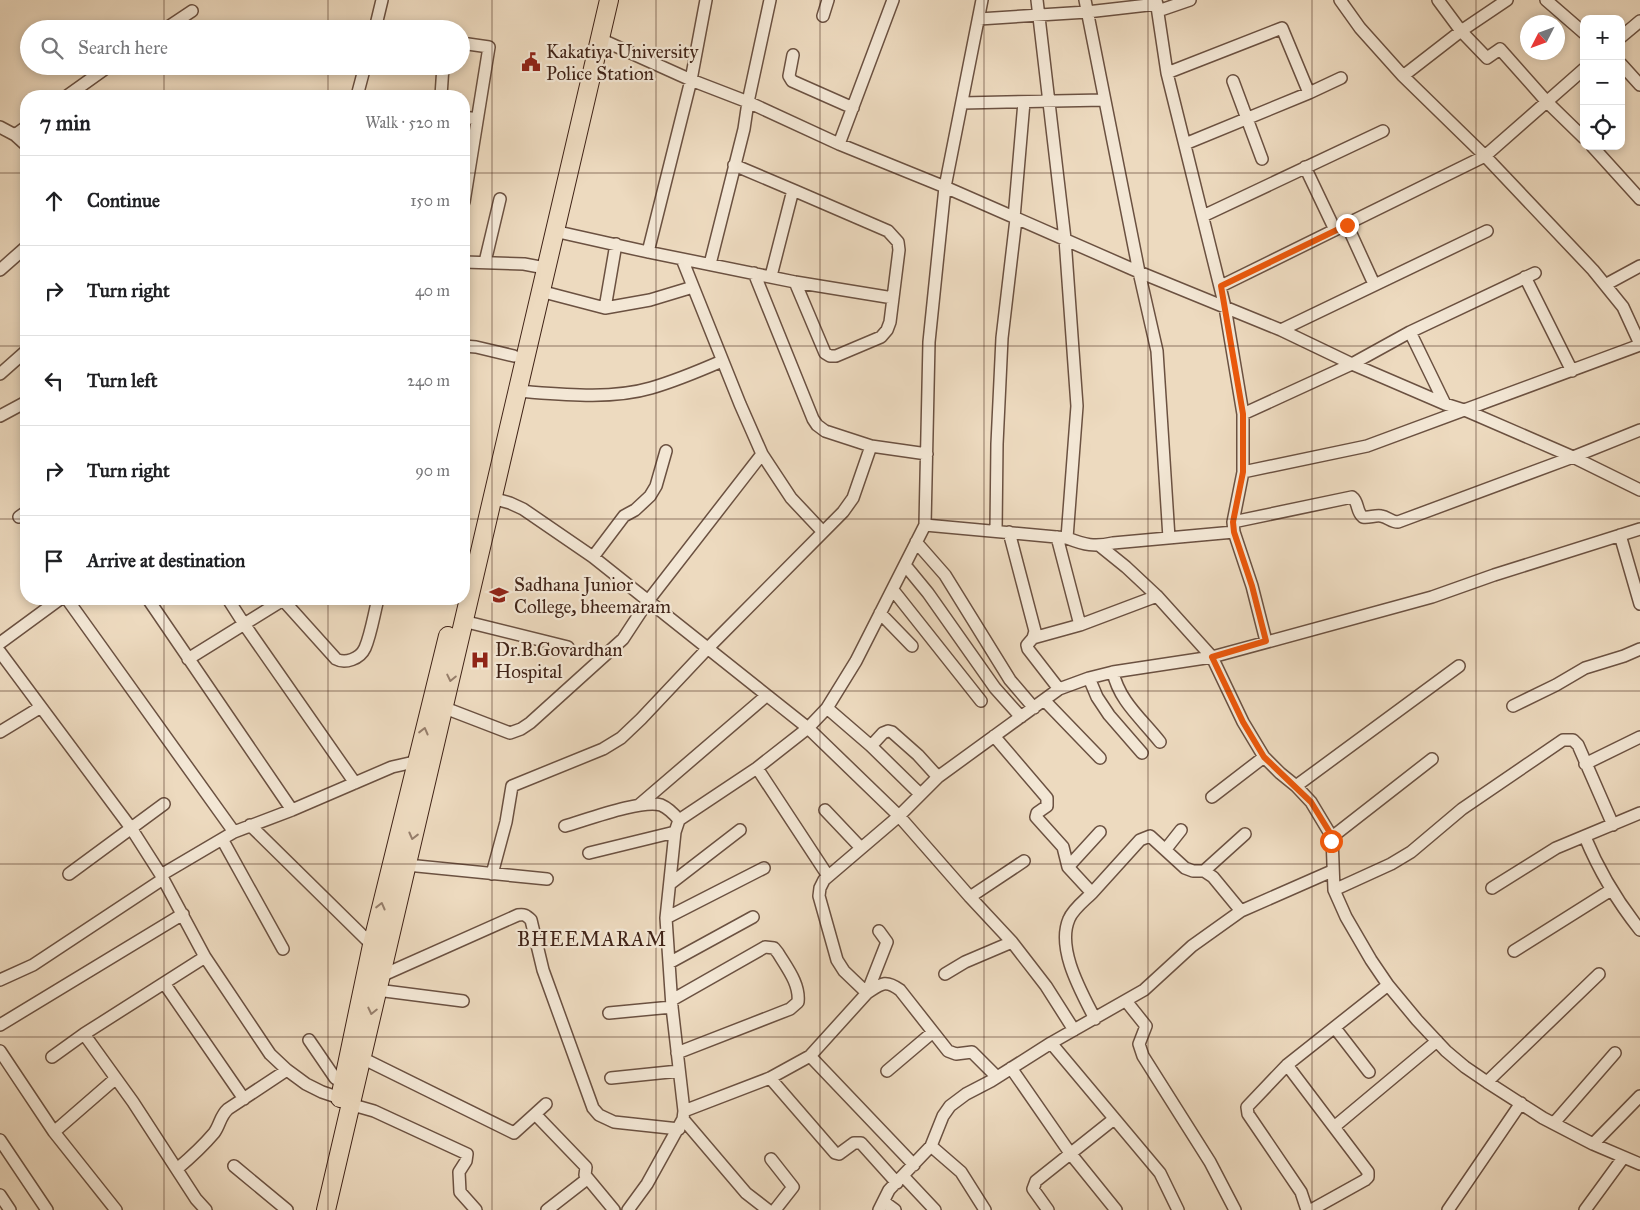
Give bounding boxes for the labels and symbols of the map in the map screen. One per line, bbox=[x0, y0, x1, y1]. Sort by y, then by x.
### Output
north arrow bbox=[1520, 15, 1565, 60]
place label: Kakatiya University Police Station bbox=[546, 40, 700, 85]
public building icon: Kakatiya University Police Station bbox=[520, 51, 542, 73]
route end bbox=[1336, 214, 1359, 237]
place label: Sadhana Junior College, bheemaram bbox=[514, 573, 671, 619]
school or university icon: Sadhana Junior College, bheemaram bbox=[488, 584, 510, 606]
place label: Dr.B.Govardhan Hospital bbox=[495, 638, 623, 683]
hospital icon: Dr.B.Govardhan Hospital bbox=[469, 649, 491, 671]
one-way arrow bbox=[446, 674, 457, 683]
one-way arrow bbox=[418, 727, 429, 736]
route start bbox=[1320, 830, 1343, 853]
one-way arrow bbox=[409, 832, 419, 840]
one-way arrow bbox=[375, 902, 386, 911]
district label: BHEEMARAM bbox=[517, 927, 667, 951]
one-way arrow bbox=[367, 1007, 378, 1016]

